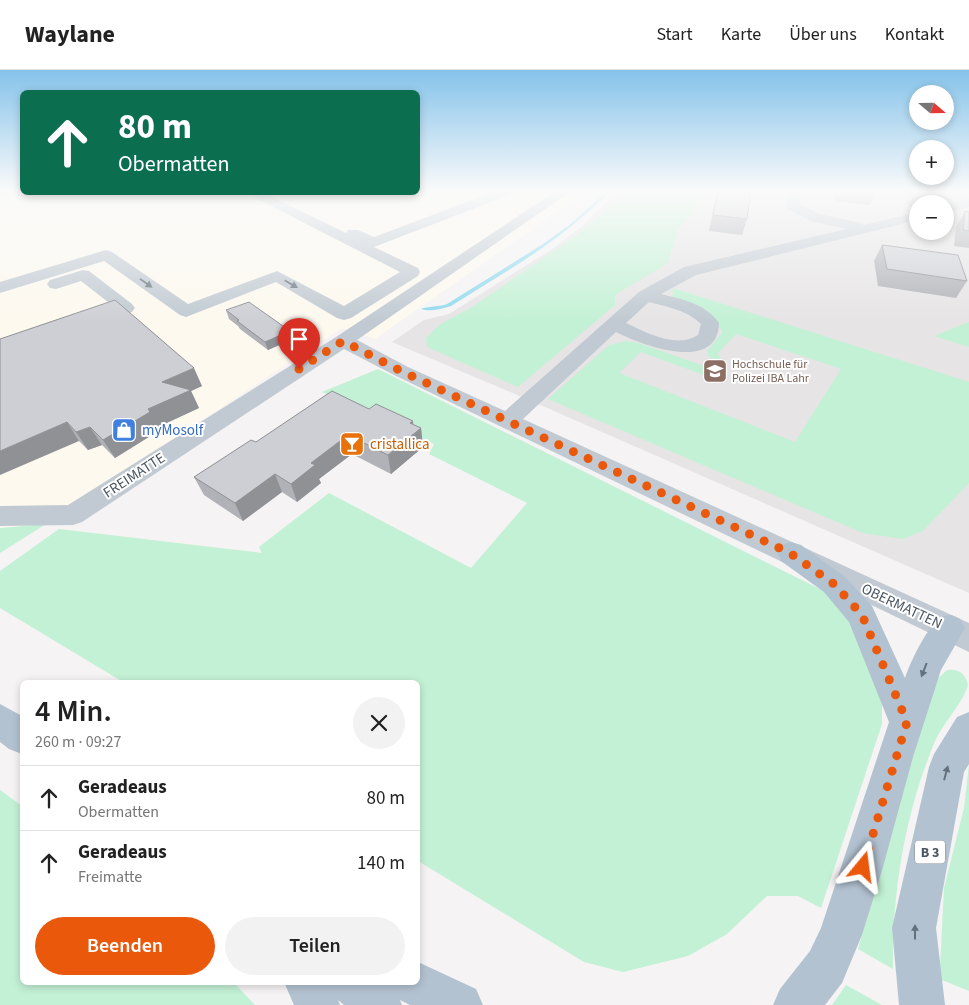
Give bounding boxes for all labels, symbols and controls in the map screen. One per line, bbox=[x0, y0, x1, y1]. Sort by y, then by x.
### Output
text: Waylane bbox=[25, 17, 115, 52]
text: Start bbox=[656, 22, 693, 47]
text: Karte bbox=[721, 22, 761, 47]
text: Über uns bbox=[789, 22, 857, 47]
text: Kontakt bbox=[885, 22, 944, 47]
north arrow bbox=[909, 85, 954, 130]
map controls bbox=[909, 85, 954, 240]
text: 80 m bbox=[118, 102, 192, 152]
icon: ahead bbox=[35, 110, 100, 175]
button: + bbox=[909, 140, 954, 185]
text: Obermatten bbox=[118, 148, 229, 180]
button: − bbox=[909, 195, 954, 240]
one-way arrow bbox=[139, 278, 153, 288]
one-way arrow bbox=[284, 280, 299, 288]
pin bbox=[278, 318, 320, 369]
icon: arrive bbox=[285, 325, 313, 353]
place label: Hochschule für Polizei IBA Lahr bbox=[732, 356, 810, 387]
school or university icon: Hochschule für Polizei IBA Lahr bbox=[702, 358, 728, 384]
shop icon: myMosolf bbox=[111, 417, 137, 443]
place label: myMosolf bbox=[142, 420, 204, 441]
bar icon: cristallica bbox=[339, 431, 365, 457]
place label: cristallica bbox=[370, 434, 430, 455]
street label: FREIMATTE bbox=[99, 447, 169, 503]
street label: OBERMATTEN bbox=[858, 579, 946, 634]
one-way arrow bbox=[920, 663, 928, 677]
text: 4 Min. bbox=[35, 690, 112, 733]
button: close bbox=[353, 697, 405, 749]
text: 260 m · 09:27 bbox=[35, 731, 122, 753]
one-way arrow bbox=[942, 765, 950, 780]
text: Geradeaus bbox=[78, 774, 167, 801]
icon: ahead bbox=[35, 784, 63, 812]
text: 80 m bbox=[367, 785, 405, 812]
text: Obermatten bbox=[78, 801, 159, 823]
text: Geradeaus bbox=[78, 839, 167, 866]
position arrow bbox=[836, 840, 888, 892]
road number: B 3 bbox=[915, 840, 945, 864]
icon: ahead bbox=[35, 849, 63, 877]
text: 140 m bbox=[357, 850, 405, 877]
text: Freimatte bbox=[78, 866, 142, 888]
button: Beenden bbox=[35, 917, 215, 975]
button: Teilen bbox=[225, 917, 405, 975]
one-way arrow bbox=[911, 923, 919, 939]

